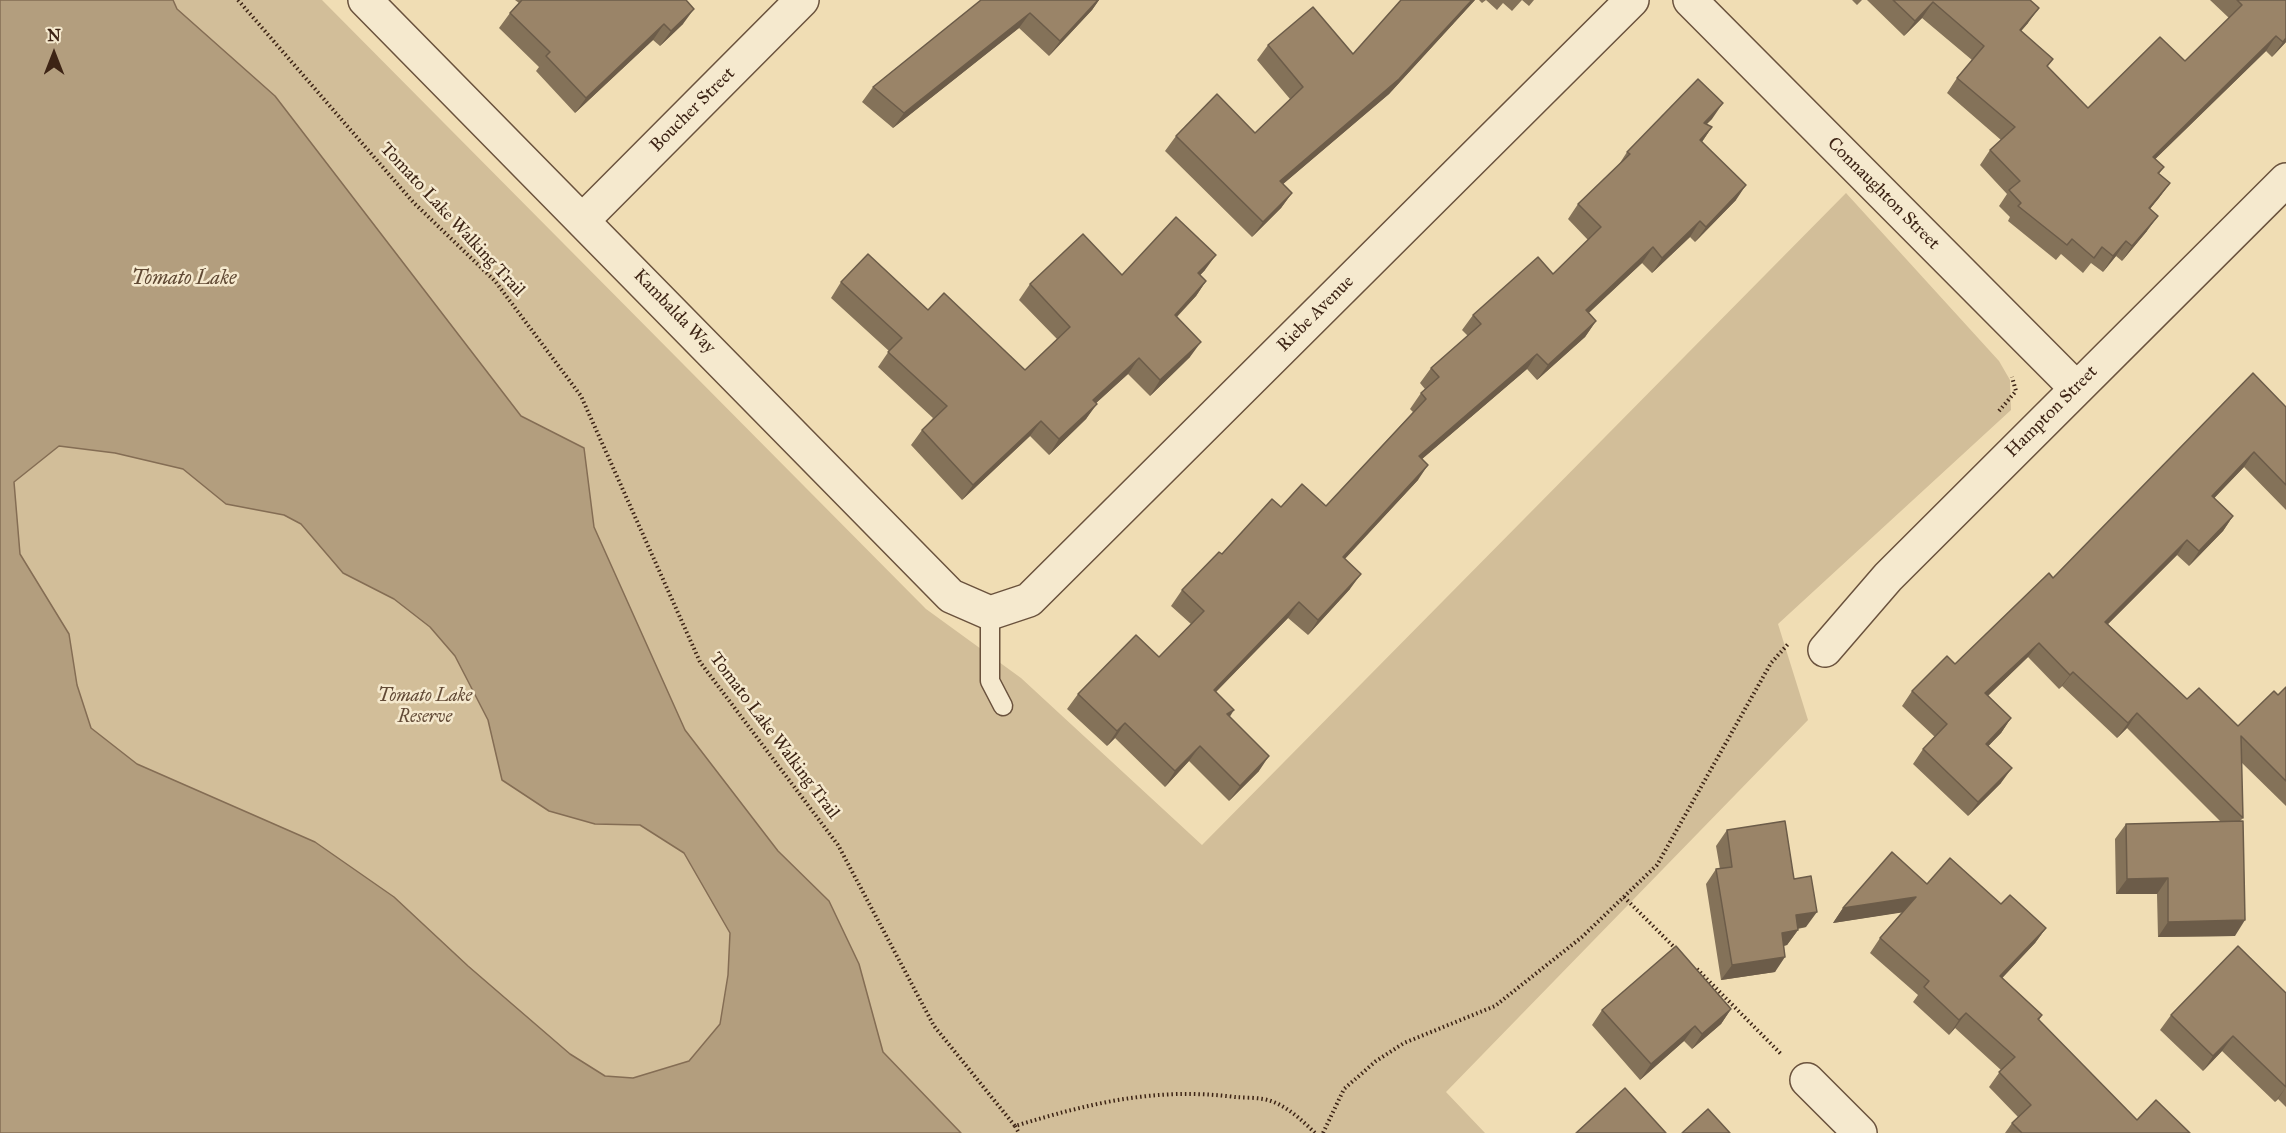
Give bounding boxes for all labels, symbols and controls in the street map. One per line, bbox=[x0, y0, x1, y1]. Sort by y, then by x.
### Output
north arrow bbox=[24, 24, 84, 84]
text: N bbox=[47, 26, 61, 45]
street label: Boucher Street bbox=[646, 63, 740, 157]
street label: Connaughton Street bbox=[1822, 133, 1944, 255]
street label: Tomato Lake Walking Trail bbox=[375, 139, 529, 301]
street label: Kambalda Way bbox=[628, 265, 720, 359]
water label: Tomato Lake bbox=[132, 267, 236, 291]
street label: Riebe Avenue bbox=[1273, 271, 1359, 357]
street label: Hampton Street bbox=[2002, 362, 2102, 462]
street label: Tomato Lake Walking Trail bbox=[704, 649, 844, 823]
park label: Tomato Lake Reserve bbox=[378, 686, 472, 728]

